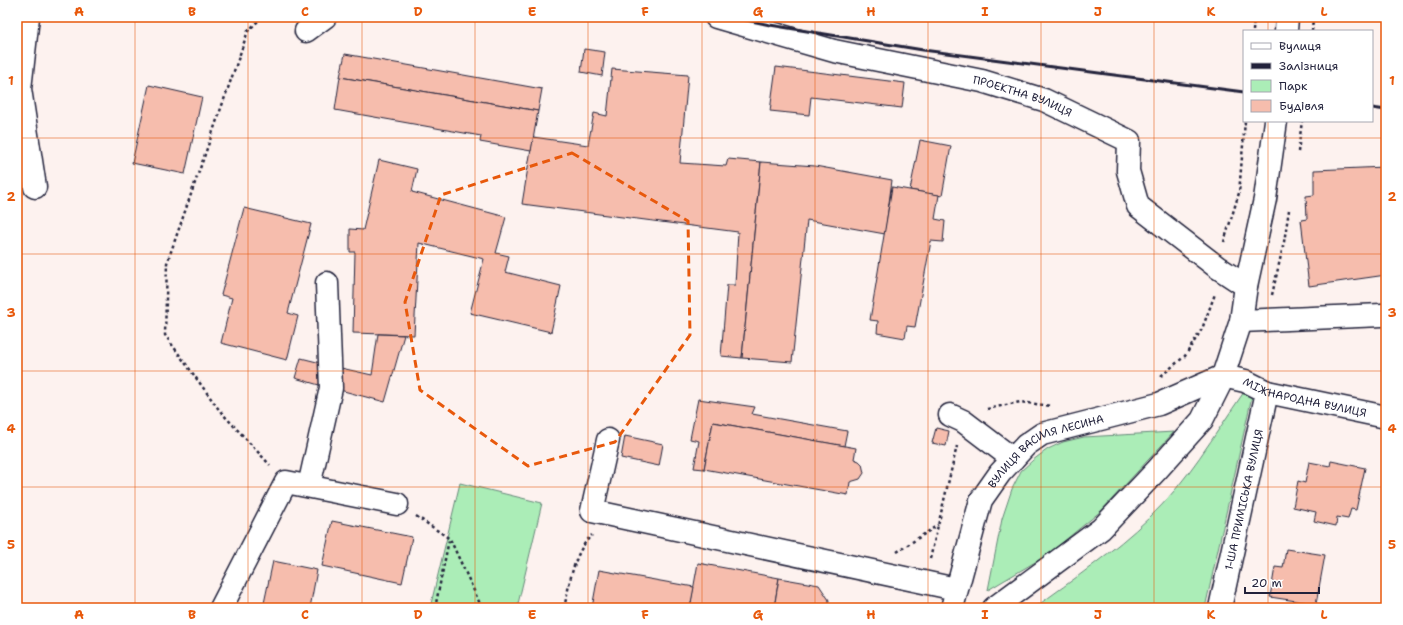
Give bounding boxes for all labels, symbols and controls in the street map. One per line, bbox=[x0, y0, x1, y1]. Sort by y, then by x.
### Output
text: A bbox=[74, 3, 84, 20]
text: B bbox=[188, 3, 196, 20]
text: C bbox=[301, 3, 309, 20]
text: D bbox=[413, 3, 423, 20]
text: E bbox=[528, 3, 537, 20]
text: F bbox=[641, 3, 649, 20]
text: G bbox=[753, 3, 764, 20]
text: H bbox=[866, 3, 876, 20]
text: I bbox=[981, 3, 989, 20]
text: J bbox=[1094, 3, 1102, 20]
text: K bbox=[1207, 3, 1216, 20]
text: L bbox=[1320, 3, 1328, 20]
legend bbox=[1243, 30, 1373, 122]
text: Вулиця bbox=[1279, 38, 1321, 54]
text: Залізниця bbox=[1279, 58, 1338, 74]
text: 1 bbox=[8, 72, 14, 89]
street label: ПРОЕКТНА ВУЛИЦЯ bbox=[972, 72, 1075, 120]
text: 1 bbox=[1389, 72, 1395, 89]
text: Парк bbox=[1279, 78, 1308, 94]
text: Будівля bbox=[1279, 98, 1324, 114]
text: 2 bbox=[6, 188, 16, 205]
text: 2 bbox=[1387, 188, 1397, 205]
text: 3 bbox=[6, 304, 16, 321]
text: 3 bbox=[1387, 304, 1397, 321]
street label: МІЖНАРОДНА ВУЛИЦЯ bbox=[1241, 374, 1368, 420]
street label: ВУЛИЦЯ ВАСИЛЯ ЛЕСИНА bbox=[984, 411, 1105, 491]
text: 4 bbox=[6, 420, 16, 437]
text: 4 bbox=[1387, 420, 1397, 437]
street label: 1-ША ПРИМІСЬКА ВУЛИЦЯ bbox=[1221, 428, 1266, 571]
text: 5 bbox=[7, 536, 15, 553]
text: 5 bbox=[1388, 536, 1396, 553]
scale bar bbox=[1245, 569, 1319, 595]
text: 20 m bbox=[1251, 575, 1282, 591]
text: A bbox=[74, 606, 84, 623]
text: B bbox=[188, 606, 196, 623]
text: C bbox=[301, 606, 309, 623]
text: D bbox=[413, 606, 423, 623]
text: E bbox=[528, 606, 537, 623]
text: F bbox=[641, 606, 649, 623]
text: G bbox=[753, 606, 764, 623]
text: H bbox=[866, 606, 876, 623]
text: I bbox=[981, 606, 989, 623]
text: J bbox=[1094, 606, 1102, 623]
text: K bbox=[1207, 606, 1216, 623]
text: L bbox=[1320, 606, 1328, 623]

